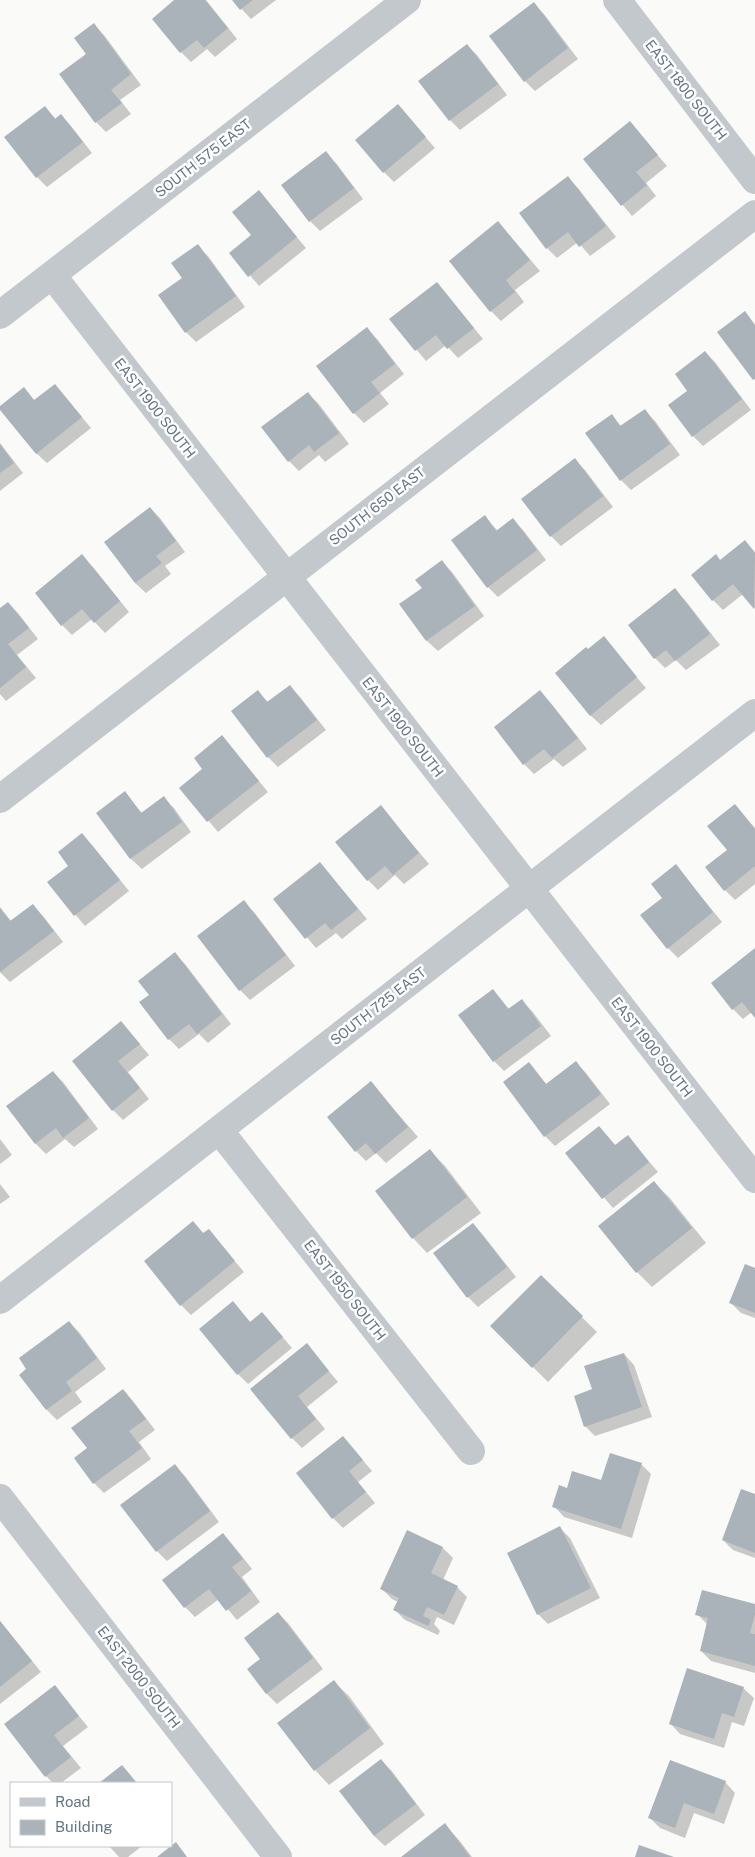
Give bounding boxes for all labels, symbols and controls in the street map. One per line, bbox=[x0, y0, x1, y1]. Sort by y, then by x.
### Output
street label: EAST 1800 SOUTH bbox=[642, 37, 730, 143]
street label: SOUTH 575 EAST bbox=[152, 116, 254, 200]
street label: EAST 1900 SOUTH bbox=[111, 355, 199, 461]
street label: SOUTH 650 EAST bbox=[326, 464, 428, 548]
street label: EAST 1900 SOUTH bbox=[359, 674, 447, 780]
street label: SOUTH 725 EAST bbox=[327, 964, 429, 1048]
street label: EAST 1900 SOUTH bbox=[608, 994, 696, 1100]
street label: EAST 1950 SOUTH bbox=[301, 1237, 389, 1343]
street label: EAST 2000 SOUTH bbox=[94, 1623, 184, 1731]
legend bbox=[10, 1782, 172, 1847]
text: Road bbox=[55, 1793, 91, 1810]
text: Building bbox=[55, 1818, 113, 1835]

